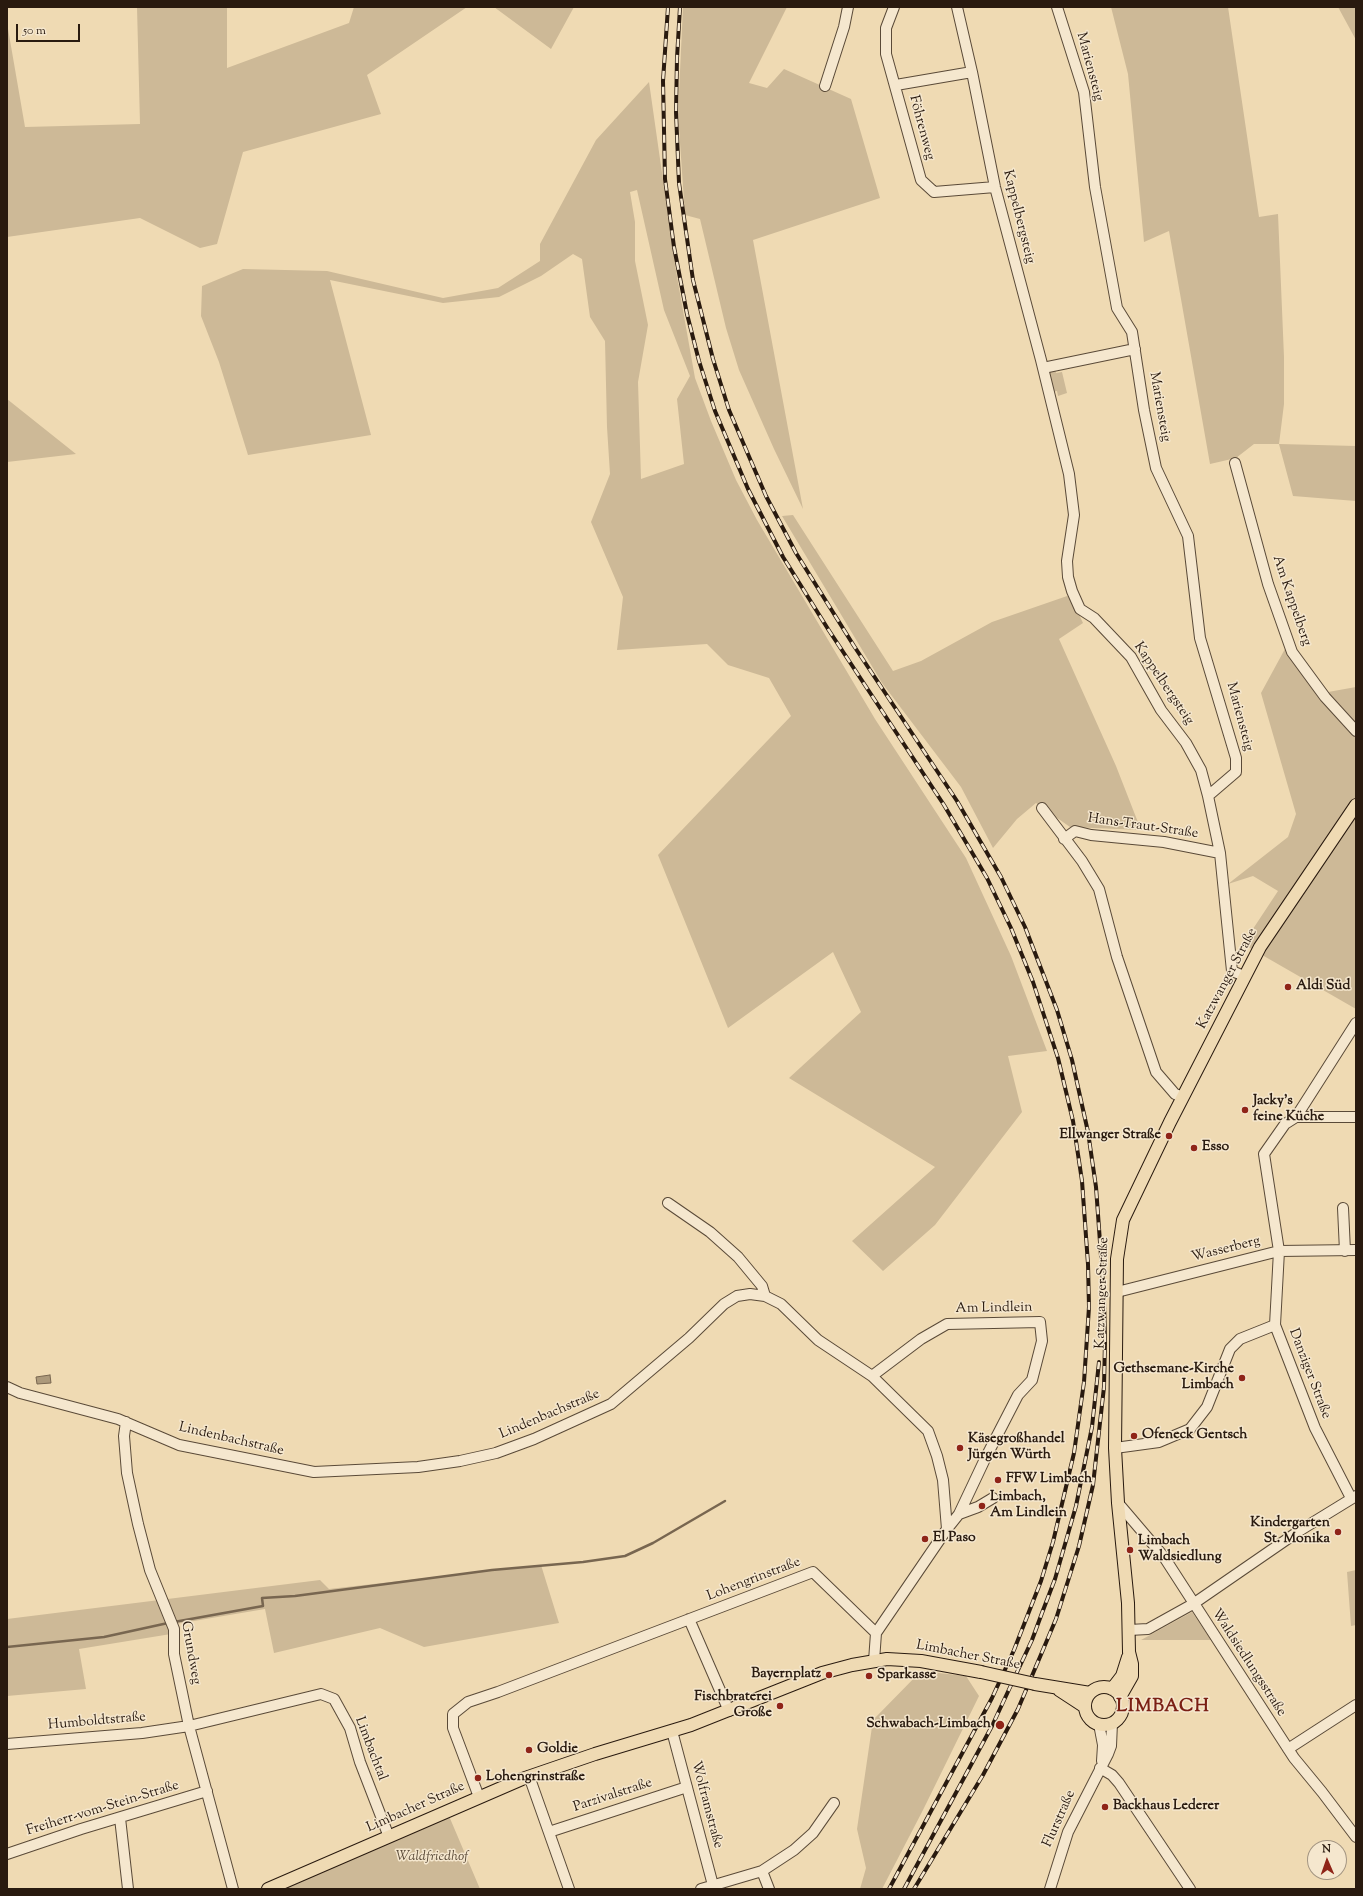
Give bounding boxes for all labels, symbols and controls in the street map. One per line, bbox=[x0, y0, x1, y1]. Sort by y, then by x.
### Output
scale bar bbox=[18, 16, 82, 42]
text: 50 m bbox=[23, 22, 46, 40]
street label: Mariensteig bbox=[1072, 31, 1106, 103]
street label: Föhrenweg bbox=[904, 94, 938, 162]
street label: Kappelbergsteig bbox=[998, 168, 1038, 266]
street label: Mariensteig bbox=[1145, 371, 1173, 443]
street label: Am Kappelberg bbox=[1268, 554, 1314, 648]
street label: Kappelbergsteig bbox=[1129, 639, 1197, 729]
street label: Mariensteig bbox=[1222, 681, 1256, 753]
street label: Hans-Traut-Straße bbox=[1087, 811, 1199, 843]
street label: Katzwanger Straße bbox=[1194, 926, 1262, 1032]
place label: Aldi Süd bbox=[1296, 979, 1350, 995]
marker: Aldi Süd bbox=[1283, 982, 1293, 992]
place label: Jacky's feine Küche bbox=[1253, 1094, 1324, 1126]
marker: Jacky's feine Küche bbox=[1240, 1105, 1250, 1115]
place label: Ellwanger Straße bbox=[1060, 1128, 1161, 1144]
marker: Ellwanger Straße bbox=[1164, 1131, 1174, 1141]
place label: Esso bbox=[1202, 1140, 1229, 1156]
marker: Esso bbox=[1189, 1143, 1199, 1153]
street label: Wasserberg bbox=[1190, 1233, 1262, 1267]
street label: Katzwanger Straße bbox=[1093, 1237, 1113, 1349]
street label: Am Lindlein bbox=[955, 1300, 1033, 1318]
street label: Danziger Straße bbox=[1284, 1327, 1334, 1421]
place label: Gethsemane-Kirche Limbach bbox=[1113, 1362, 1234, 1394]
marker: Gethsemane-Kirche Limbach bbox=[1237, 1373, 1247, 1383]
street label: Lindenbachstraße bbox=[497, 1386, 603, 1444]
street label: Lindenbachstraße bbox=[177, 1420, 285, 1460]
place label: Ofeneck Gentsch bbox=[1142, 1428, 1247, 1444]
marker: Ofeneck Gentsch bbox=[1129, 1431, 1139, 1441]
place label: Käsegroßhandel Jürgen Würth bbox=[968, 1432, 1065, 1464]
marker: Käsegroßhandel Jürgen Würth bbox=[955, 1443, 965, 1453]
place label: FFW Limbach bbox=[1006, 1472, 1092, 1488]
marker: FFW Limbach bbox=[993, 1475, 1003, 1485]
place label: Limbach, Am Lindlein bbox=[990, 1490, 1067, 1522]
marker: Limbach, Am Lindlein bbox=[977, 1501, 987, 1511]
place label: Kindergarten St. Monika bbox=[1250, 1516, 1330, 1548]
marker: Kindergarten St. Monika bbox=[1333, 1527, 1343, 1537]
place label: El Paso bbox=[933, 1531, 976, 1547]
marker: El Paso bbox=[920, 1534, 930, 1544]
place label: Limbach Waldsiedlung bbox=[1138, 1534, 1221, 1566]
marker: Limbach Waldsiedlung bbox=[1125, 1545, 1135, 1555]
street label: Lohengrinstraße bbox=[705, 1554, 803, 1606]
street label: Waldsiedlungsstraße bbox=[1207, 1606, 1289, 1720]
street label: Grundweg bbox=[176, 1620, 204, 1686]
street label: Limbacher Straße bbox=[915, 1638, 1021, 1674]
place label: Bayernplatz bbox=[751, 1667, 821, 1683]
place label: Sparkasse bbox=[877, 1668, 936, 1684]
marker: Bayernplatz bbox=[824, 1670, 834, 1680]
marker: Sparkasse bbox=[864, 1671, 874, 1681]
place label: Fischbraterei Große bbox=[694, 1690, 772, 1722]
district label: LIMBACH bbox=[1116, 1697, 1210, 1719]
marker: Fischbraterei Große bbox=[775, 1701, 785, 1711]
street label: Humboldtstraße bbox=[47, 1709, 147, 1735]
street label: Limbachtal bbox=[350, 1715, 390, 1783]
place label: Schwabach-Limbach bbox=[866, 1717, 991, 1733]
marker: Schwabach-Limbach bbox=[994, 1719, 1006, 1731]
place label: Goldie bbox=[537, 1742, 578, 1758]
marker: Goldie bbox=[524, 1745, 534, 1755]
street label: Wolframstraße bbox=[686, 1760, 726, 1850]
place label: Lohengrinstraße bbox=[486, 1770, 585, 1786]
marker: Lohengrinstraße bbox=[473, 1773, 483, 1783]
street label: Parzivalstraße bbox=[571, 1775, 655, 1817]
street label: Freiherr-vom-Stein-Straße bbox=[25, 1778, 181, 1840]
street label: Limbacher Straße bbox=[364, 1779, 468, 1837]
street label: Flurstraße bbox=[1040, 1788, 1080, 1850]
place label: Backhaus Lederer bbox=[1113, 1799, 1219, 1815]
marker: Backhaus Lederer bbox=[1100, 1802, 1110, 1812]
north arrow bbox=[1307, 1840, 1347, 1880]
text: N bbox=[1322, 1841, 1331, 1857]
park label: Waldfriedhof bbox=[396, 1850, 468, 1866]

